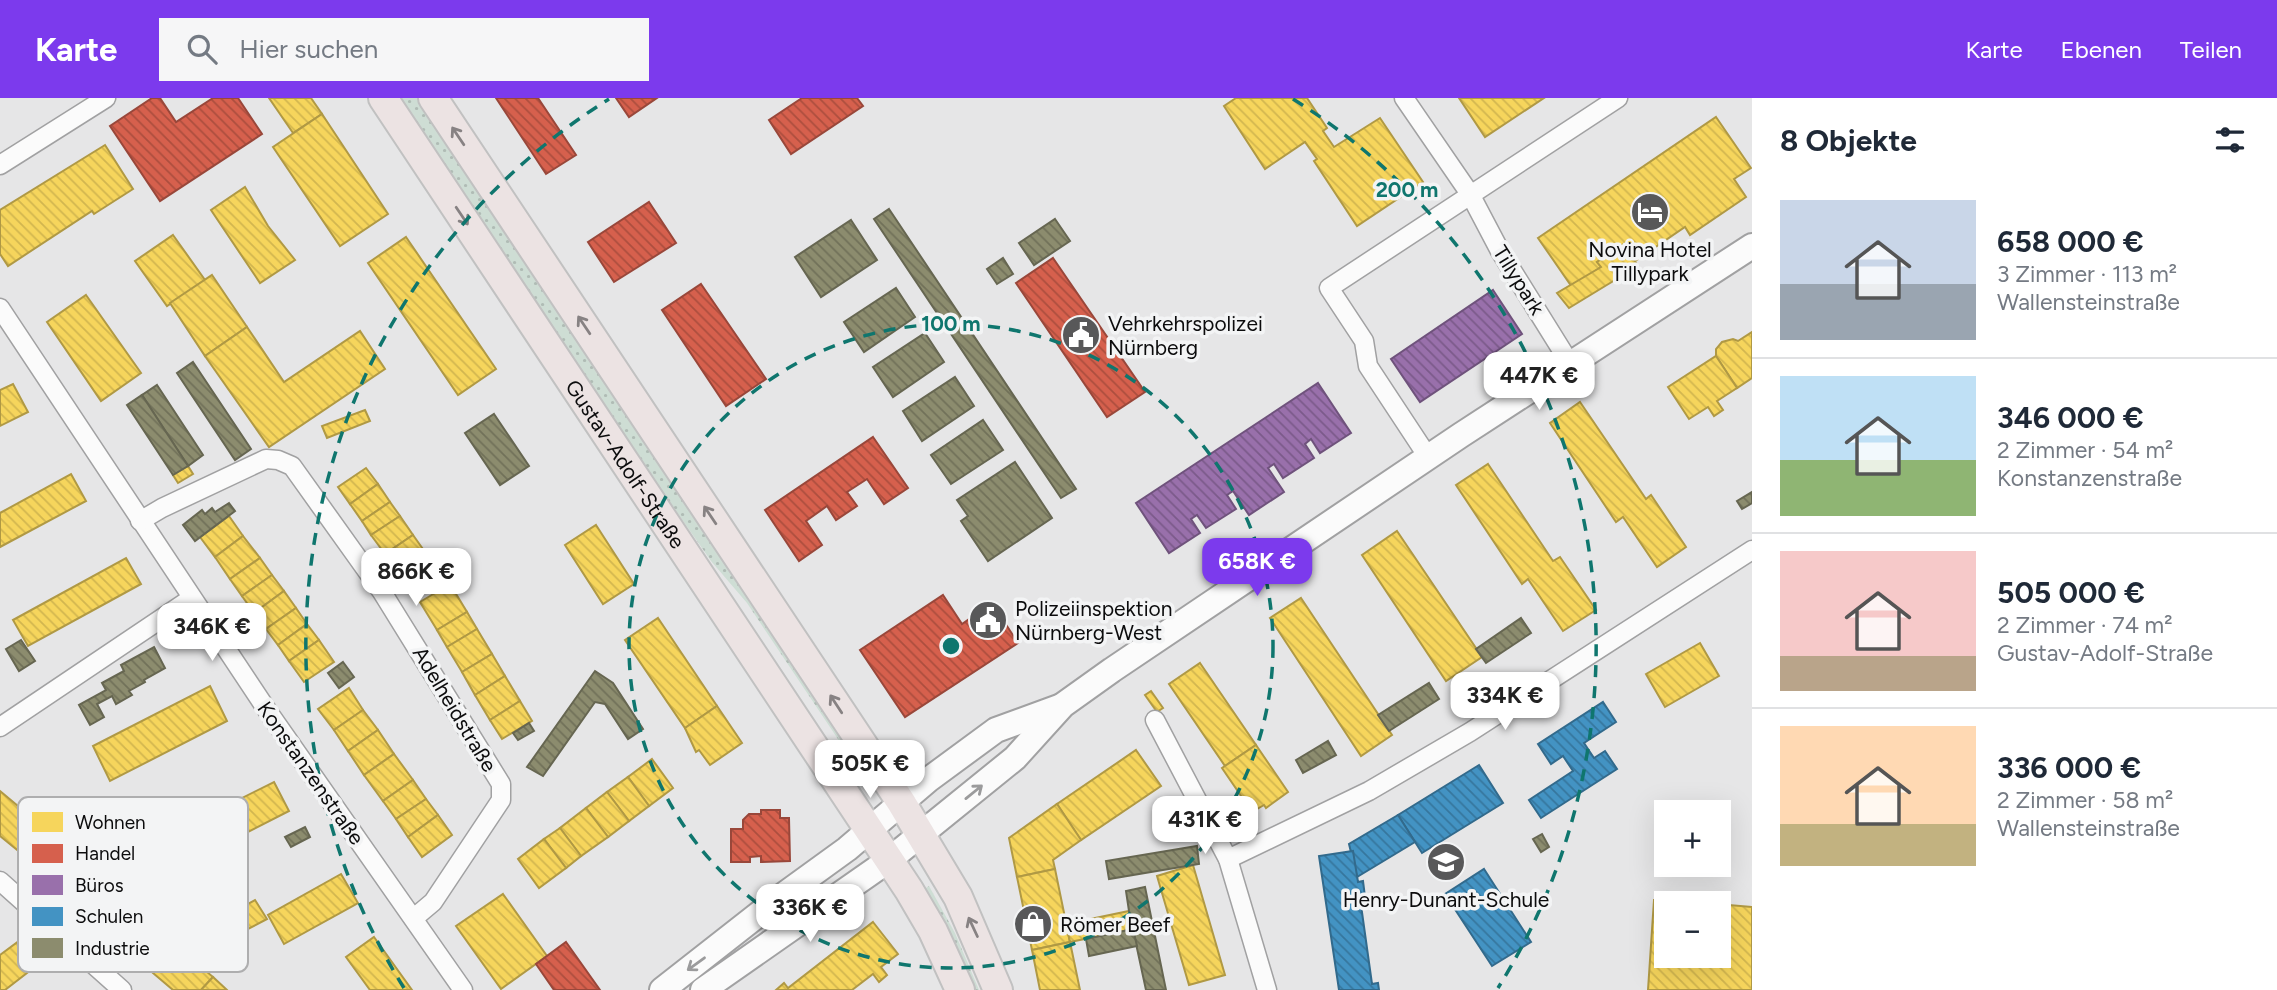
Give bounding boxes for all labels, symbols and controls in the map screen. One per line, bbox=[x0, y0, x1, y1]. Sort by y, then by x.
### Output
search box bbox=[159, 18, 649, 81]
text: Karte bbox=[35, 30, 117, 69]
icon: search bbox=[183, 30, 221, 68]
text: Hier suchen bbox=[239, 33, 378, 65]
text: Karte bbox=[1966, 35, 2023, 64]
text: Ebenen bbox=[2061, 35, 2142, 64]
text: Teilen bbox=[2180, 35, 2242, 64]
icon: filters bbox=[2211, 121, 2249, 159]
text: 8 Objekte bbox=[1780, 122, 1917, 159]
one-way arrow bbox=[451, 127, 466, 146]
text: 200 m bbox=[1376, 177, 1438, 202]
hotel icon: Novina Hotel Tillypark bbox=[1629, 191, 1671, 233]
one-way arrow bbox=[455, 206, 469, 225]
text: 658 000 € bbox=[1997, 223, 2144, 260]
icon: home bbox=[1836, 228, 1920, 312]
place label: Novina Hotel Tillypark bbox=[1588, 237, 1712, 286]
street label: Tillypark bbox=[1488, 241, 1550, 320]
text: 3 Zimmer · 113 m² bbox=[1997, 260, 2177, 288]
text: Wallensteinstraße bbox=[1997, 288, 2180, 316]
text: 100 m bbox=[921, 311, 981, 336]
place label: Vehrkehrspolizei Nürnberg bbox=[1108, 311, 1263, 360]
public building icon: Vehrkehrspolizei Nürnberg bbox=[1060, 314, 1102, 356]
one-way arrow bbox=[577, 316, 591, 336]
pin: 447K € bbox=[1482, 352, 1596, 412]
text: 447K € bbox=[1500, 361, 1578, 389]
street label: Gustav-Adolf-Straße bbox=[561, 375, 691, 553]
text: 346 000 € bbox=[1997, 399, 2144, 436]
icon: home bbox=[1836, 404, 1920, 488]
text: 2 Zimmer · 54 m² bbox=[1997, 436, 2173, 464]
text: Konstanzenstraße bbox=[1997, 464, 2182, 492]
one-way arrow bbox=[703, 506, 717, 525]
pin: 658K € bbox=[1200, 538, 1314, 598]
text: 658K € bbox=[1218, 547, 1296, 575]
pin: 866K € bbox=[359, 548, 473, 608]
text: 866K € bbox=[377, 557, 455, 585]
text: 505 000 € bbox=[1997, 574, 2145, 611]
icon: home bbox=[1836, 579, 1920, 663]
place label: Polizeiinspektion Nürnberg-West bbox=[1015, 596, 1172, 645]
public building icon: Polizeiinspektion Nürnberg-West bbox=[967, 599, 1009, 641]
pin: 346K € bbox=[155, 603, 269, 663]
text: 2 Zimmer · 74 m² bbox=[1997, 611, 2173, 639]
text: 346K € bbox=[173, 612, 251, 640]
centre of rings bbox=[939, 634, 963, 658]
text: Gustav-Adolf-Straße bbox=[1997, 639, 2213, 667]
street label: Adelheidstraße bbox=[408, 642, 502, 776]
pin: 334K € bbox=[1448, 672, 1562, 732]
text: 334K € bbox=[1467, 681, 1543, 709]
one-way arrow bbox=[829, 695, 844, 714]
street label: Konstanzenstraße bbox=[252, 697, 370, 849]
pin: 505K € bbox=[813, 740, 927, 800]
text: 505K € bbox=[831, 749, 909, 777]
text: 336 000 € bbox=[1997, 749, 2141, 786]
icon: home bbox=[1836, 754, 1920, 838]
one-way arrow bbox=[965, 784, 983, 800]
text: 2 Zimmer · 58 m² bbox=[1997, 786, 2173, 814]
pin: 431K € bbox=[1148, 796, 1262, 856]
legend bbox=[18, 797, 248, 972]
map controls bbox=[1654, 800, 1731, 968]
button: + bbox=[1654, 800, 1731, 877]
text: 431K € bbox=[1168, 805, 1242, 833]
text: Wohnen bbox=[75, 811, 146, 834]
text: Wallensteinstraße bbox=[1997, 814, 2180, 842]
school or university icon: Henry-Dunant-Schule bbox=[1425, 841, 1467, 883]
text: Handel bbox=[75, 842, 135, 865]
text: Büros bbox=[75, 874, 124, 897]
pin: 336K € bbox=[753, 884, 867, 944]
place label: Henry-Dunant-Schule bbox=[1343, 887, 1549, 912]
button: − bbox=[1654, 891, 1731, 968]
text: 336K € bbox=[772, 893, 848, 921]
shop icon: Römer Beef bbox=[1012, 903, 1054, 945]
text: Schulen bbox=[75, 905, 143, 928]
place label: Römer Beef bbox=[1060, 912, 1171, 937]
one-way arrow bbox=[965, 917, 979, 938]
text: Industrie bbox=[75, 937, 150, 960]
one-way arrow bbox=[687, 957, 706, 971]

